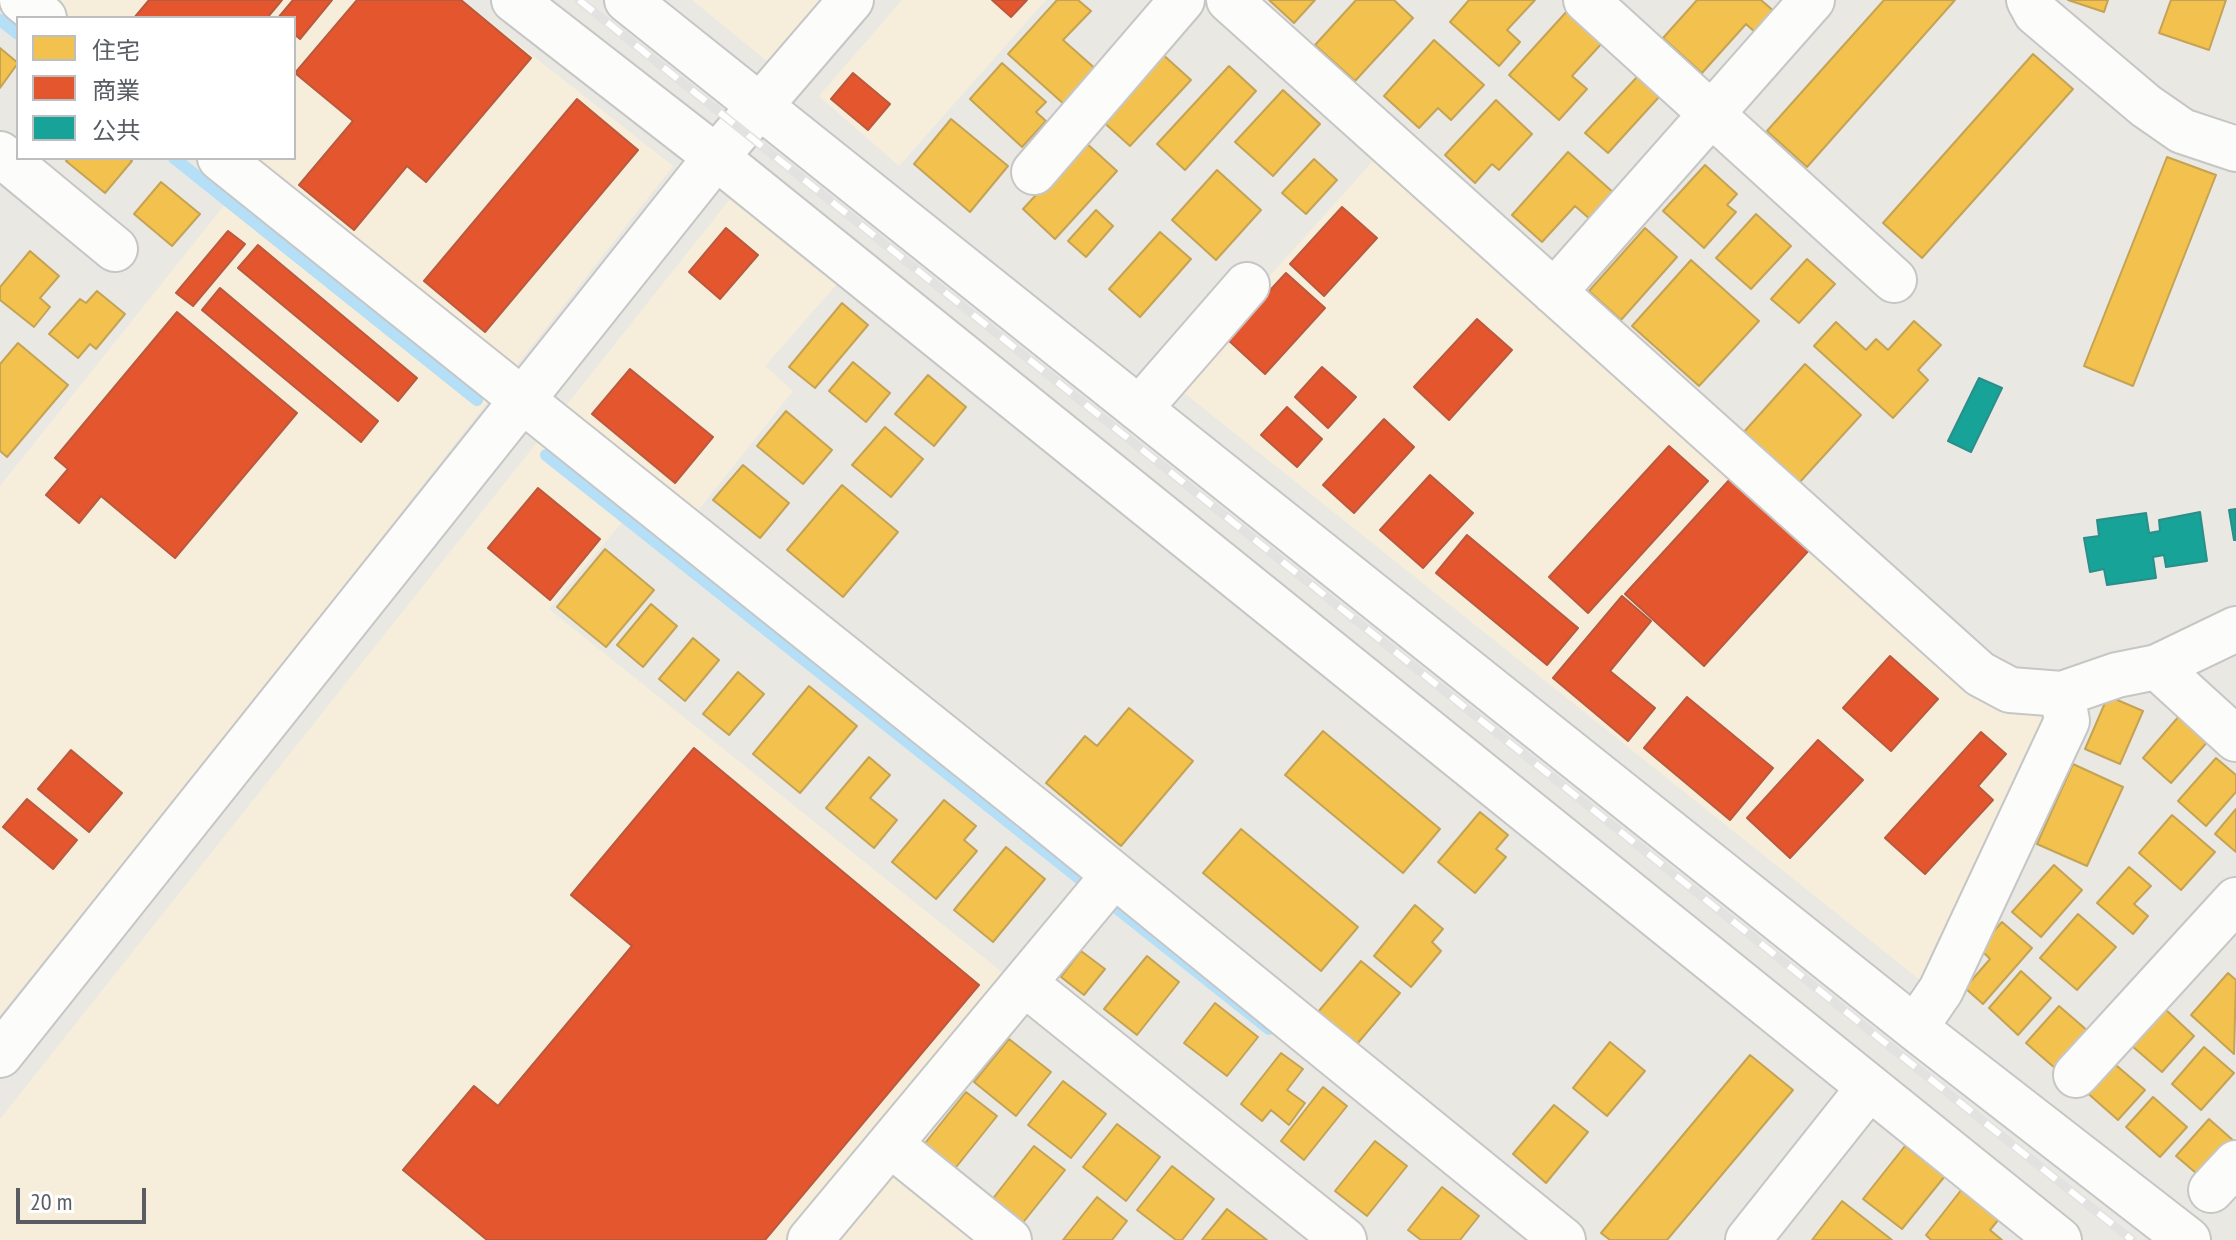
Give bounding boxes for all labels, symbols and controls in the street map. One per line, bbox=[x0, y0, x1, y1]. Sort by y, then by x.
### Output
legend bbox=[16, 16, 296, 160]
text: 住宅 bbox=[92, 35, 140, 66]
text: 商業 bbox=[92, 75, 140, 106]
text: 公共 bbox=[92, 115, 140, 146]
scale bar bbox=[20, 1172, 150, 1222]
text: 20 m bbox=[30, 1186, 72, 1217]

